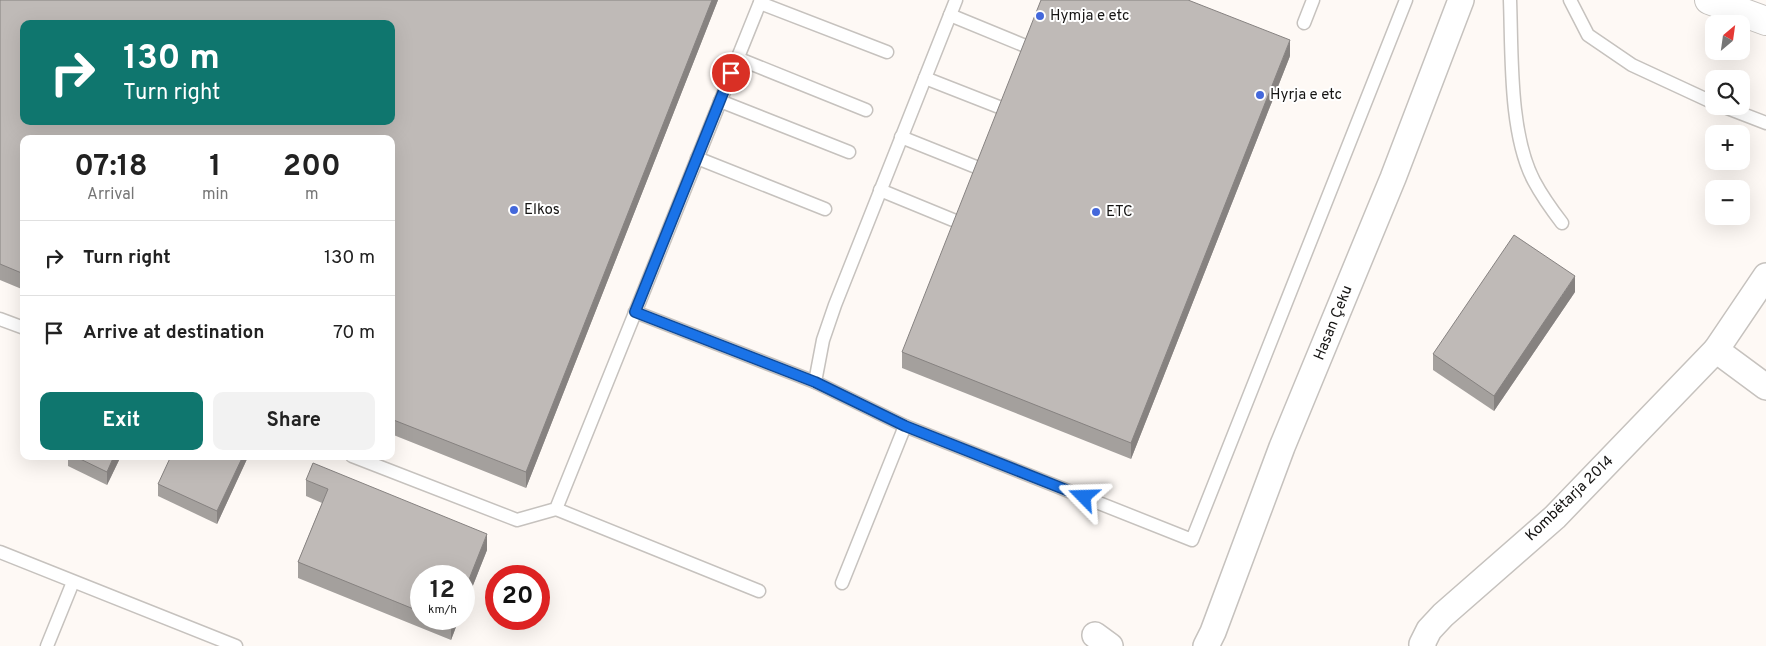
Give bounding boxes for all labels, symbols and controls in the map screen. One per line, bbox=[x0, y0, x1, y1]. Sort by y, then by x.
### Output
place label: Hymja e etc bbox=[1050, 7, 1130, 26]
marker: Hymja e etc bbox=[1034, 10, 1046, 22]
north arrow bbox=[1705, 15, 1750, 60]
map controls bbox=[1705, 15, 1750, 225]
text: 130 m bbox=[123, 37, 220, 81]
icon: right bbox=[40, 40, 105, 105]
pin bbox=[710, 52, 752, 94]
icon: arrive bbox=[717, 59, 745, 87]
button: search bbox=[1705, 70, 1750, 115]
text: Turn right bbox=[123, 80, 220, 107]
place label: Hyrja e etc bbox=[1270, 86, 1342, 105]
marker: Hyrja e etc bbox=[1254, 89, 1266, 101]
button: + bbox=[1705, 125, 1750, 170]
text: 07:18 bbox=[74, 149, 148, 186]
text: 1 bbox=[209, 149, 221, 186]
text: 200 bbox=[283, 149, 341, 186]
button: − bbox=[1705, 180, 1750, 225]
text: Arrival bbox=[87, 185, 135, 205]
text: min bbox=[202, 185, 229, 205]
text: m bbox=[305, 185, 319, 205]
place label: Elkos bbox=[524, 201, 560, 220]
place label: ETC bbox=[1106, 203, 1133, 222]
marker: Elkos bbox=[508, 204, 520, 216]
marker: ETC bbox=[1090, 206, 1102, 218]
icon: right bbox=[40, 244, 68, 272]
text: Turn right bbox=[83, 246, 171, 270]
text: 130 m bbox=[324, 246, 375, 270]
street label: Hasan Çeku bbox=[1310, 283, 1358, 363]
icon: arrive bbox=[40, 319, 68, 347]
text: Arrive at destination bbox=[83, 321, 264, 345]
text: 70 m bbox=[333, 321, 375, 345]
button: Exit bbox=[40, 392, 203, 450]
button: Share bbox=[213, 392, 375, 450]
street label: Kombëtarja 2014 bbox=[1522, 452, 1618, 546]
position arrow bbox=[1057, 470, 1109, 522]
speed limit sign: 20 bbox=[485, 565, 550, 630]
text: 12 bbox=[430, 575, 455, 607]
text: km/h bbox=[428, 602, 457, 618]

